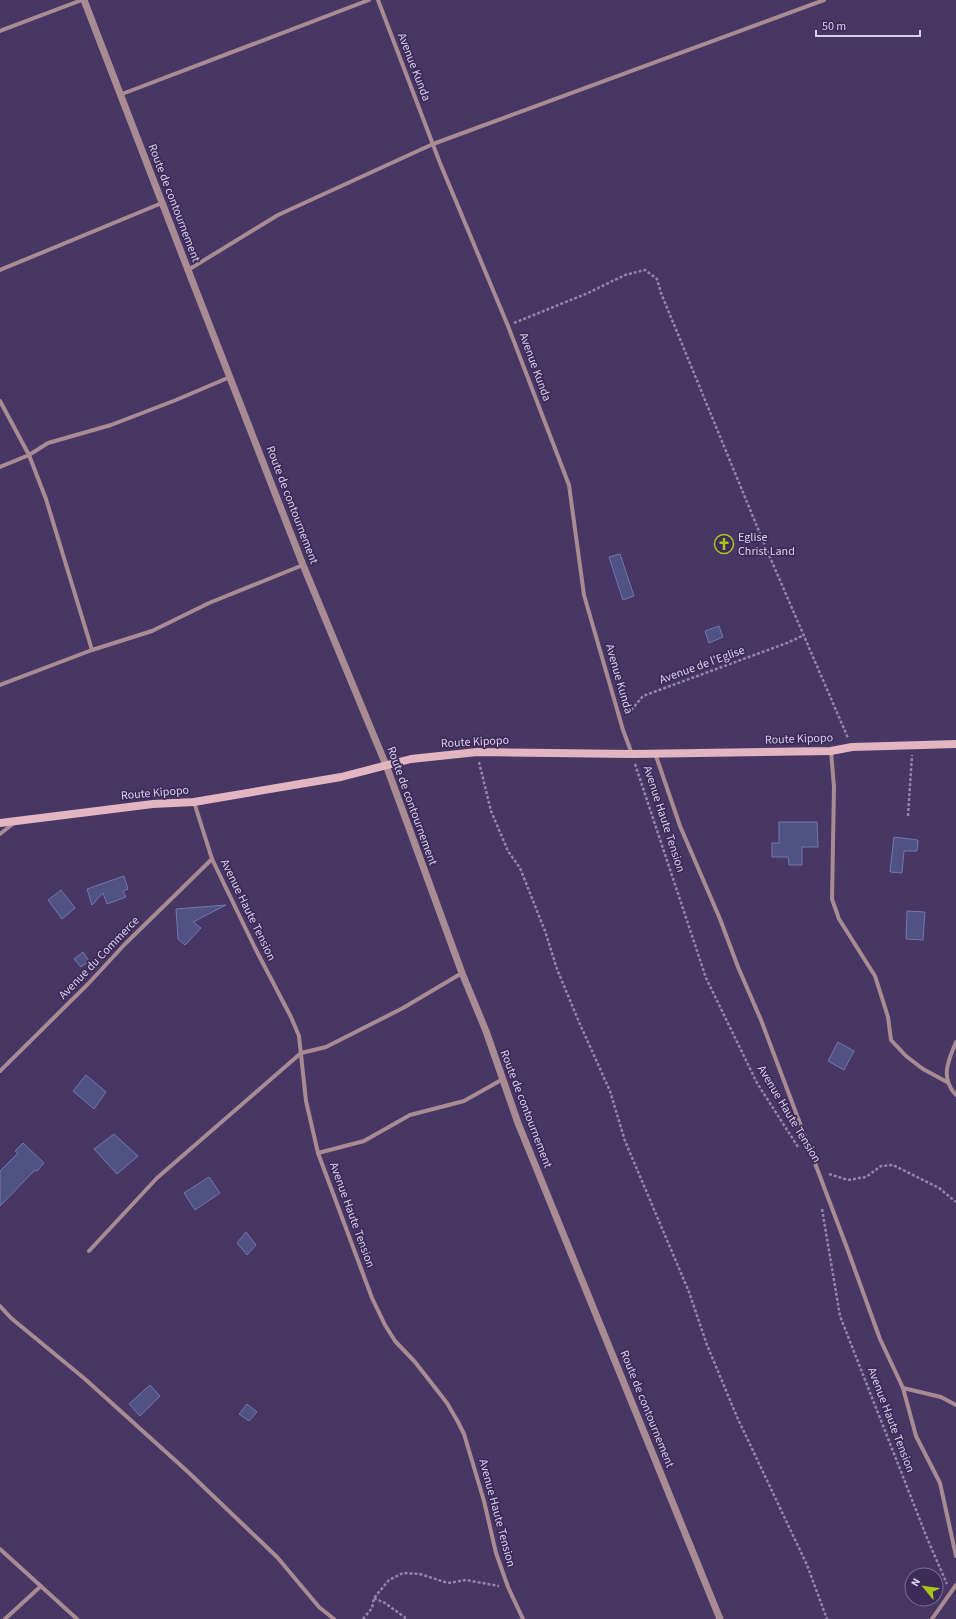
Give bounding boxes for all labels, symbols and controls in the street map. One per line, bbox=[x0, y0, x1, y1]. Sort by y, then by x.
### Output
scale bar bbox=[816, 12, 920, 38]
text: 50 m bbox=[822, 18, 846, 35]
street label: Avenue Kunda bbox=[393, 30, 435, 104]
street label: Route de contournement bbox=[144, 141, 204, 265]
street label: Avenue Kunda bbox=[515, 330, 555, 404]
street label: Route de contournement bbox=[262, 443, 322, 567]
place label: Eglise Christ Land bbox=[738, 529, 795, 560]
church icon: Eglise Christ Land bbox=[713, 533, 735, 555]
street label: Avenue Kunda bbox=[601, 642, 637, 716]
street label: Avenue de l'Eglise bbox=[657, 642, 747, 688]
street label: Route Kipopo bbox=[765, 729, 833, 749]
street label: Route Kipopo bbox=[440, 732, 510, 752]
street label: Route de contournement bbox=[383, 744, 441, 868]
street label: Avenue Haute Tension bbox=[639, 763, 689, 875]
street label: Route Kipopo bbox=[120, 782, 190, 804]
street label: Avenue Haute Tension bbox=[216, 856, 280, 964]
street label: Avenue du Commerce bbox=[55, 913, 143, 1003]
street label: Route de contournement bbox=[496, 1047, 556, 1171]
street label: Avenue Haute Tension bbox=[753, 1062, 825, 1166]
street label: Avenue Haute Tension bbox=[325, 1160, 379, 1270]
street label: Route de contournement bbox=[616, 1348, 678, 1470]
street label: Avenue Haute Tension bbox=[863, 1365, 919, 1475]
street label: Avenue Haute Tension bbox=[474, 1457, 520, 1569]
north arrow bbox=[904, 1567, 944, 1607]
text: N bbox=[907, 1576, 924, 1589]

